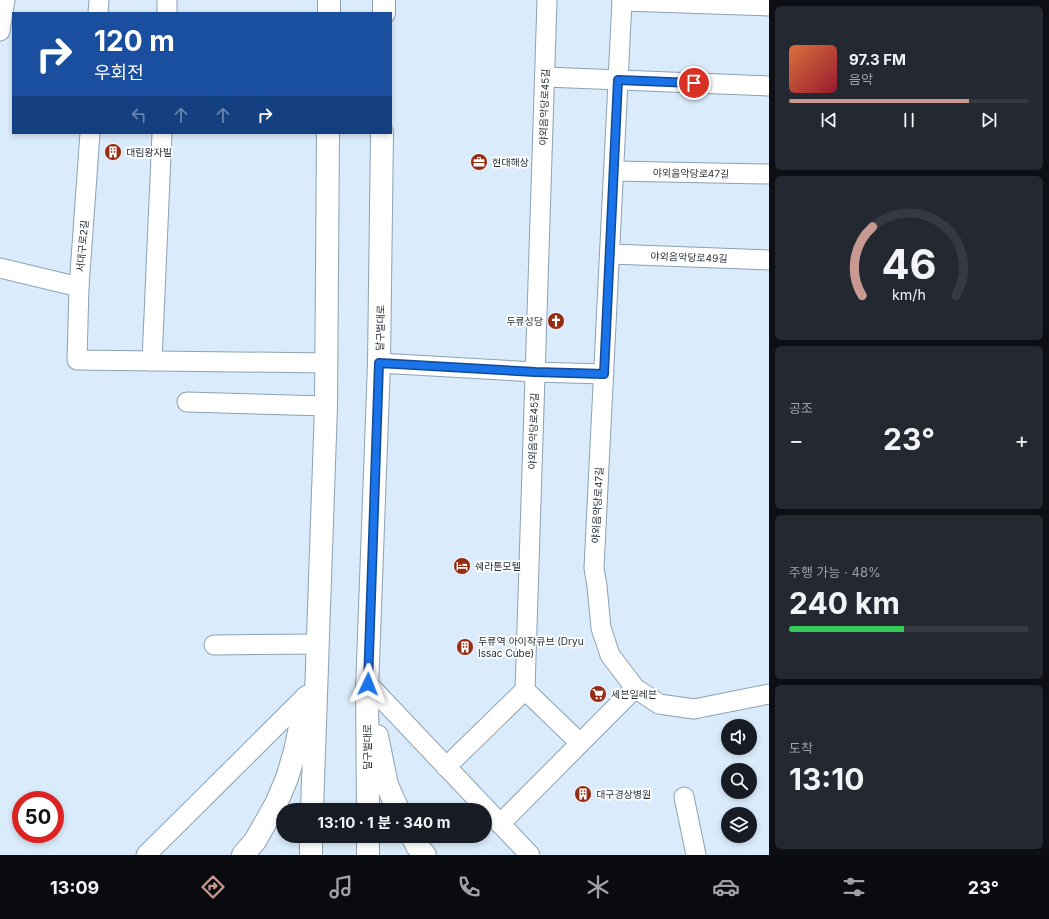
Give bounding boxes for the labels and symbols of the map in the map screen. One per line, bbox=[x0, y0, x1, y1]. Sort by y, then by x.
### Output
pin bbox=[677, 66, 711, 100]
street label: 야외음악당로45길 bbox=[537, 68, 551, 146]
building icon: 대림왕자빌 bbox=[103, 142, 123, 162]
place label: 대림왕자빌 bbox=[126, 146, 172, 158]
office icon: 현대해상 bbox=[469, 152, 489, 172]
place label: 현대해상 bbox=[492, 156, 529, 168]
street label: 야외음악당로47길 bbox=[653, 166, 729, 180]
street label: 서대구로2길 bbox=[74, 220, 90, 272]
street label: 야외음악당로49길 bbox=[650, 250, 728, 264]
street label: 달구벌대로 bbox=[374, 305, 386, 351]
church icon: 두류성당 bbox=[546, 311, 566, 331]
place label: 두류성당 bbox=[506, 315, 543, 327]
street label: 야외음악당로45길 bbox=[526, 392, 540, 470]
street label: 야외음악당로47길 bbox=[589, 466, 605, 544]
hotel icon: 쉐라톤모텔 bbox=[452, 556, 472, 576]
place label: 쉐라톤모텔 bbox=[475, 560, 521, 572]
place label: 두류역 아이작큐브 (Dryu Issac Cube) bbox=[478, 635, 584, 659]
building icon: 두류역 아이작큐브 (Dryu Issac Cube) bbox=[455, 637, 475, 657]
position arrow bbox=[347, 663, 389, 705]
supermarket icon: 세븐일레븐 bbox=[588, 684, 608, 704]
place label: 세븐일레븐 bbox=[611, 688, 657, 700]
street label: 달구벌대로 bbox=[361, 724, 373, 770]
building icon: 대구경상병원 bbox=[573, 784, 593, 804]
place label: 대구경상병원 bbox=[596, 788, 651, 800]
speed limit sign: 50 bbox=[12, 791, 64, 843]

